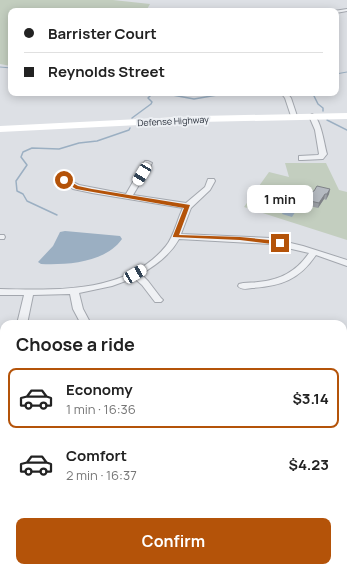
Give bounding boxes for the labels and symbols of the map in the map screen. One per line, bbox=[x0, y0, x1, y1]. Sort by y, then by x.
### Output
street label: Defense Highway bbox=[137, 113, 209, 129]
car bbox=[131, 161, 153, 187]
route start bbox=[55, 171, 73, 189]
callout: 1 min bbox=[247, 185, 313, 213]
route end bbox=[271, 234, 289, 252]
car bbox=[122, 263, 148, 285]

